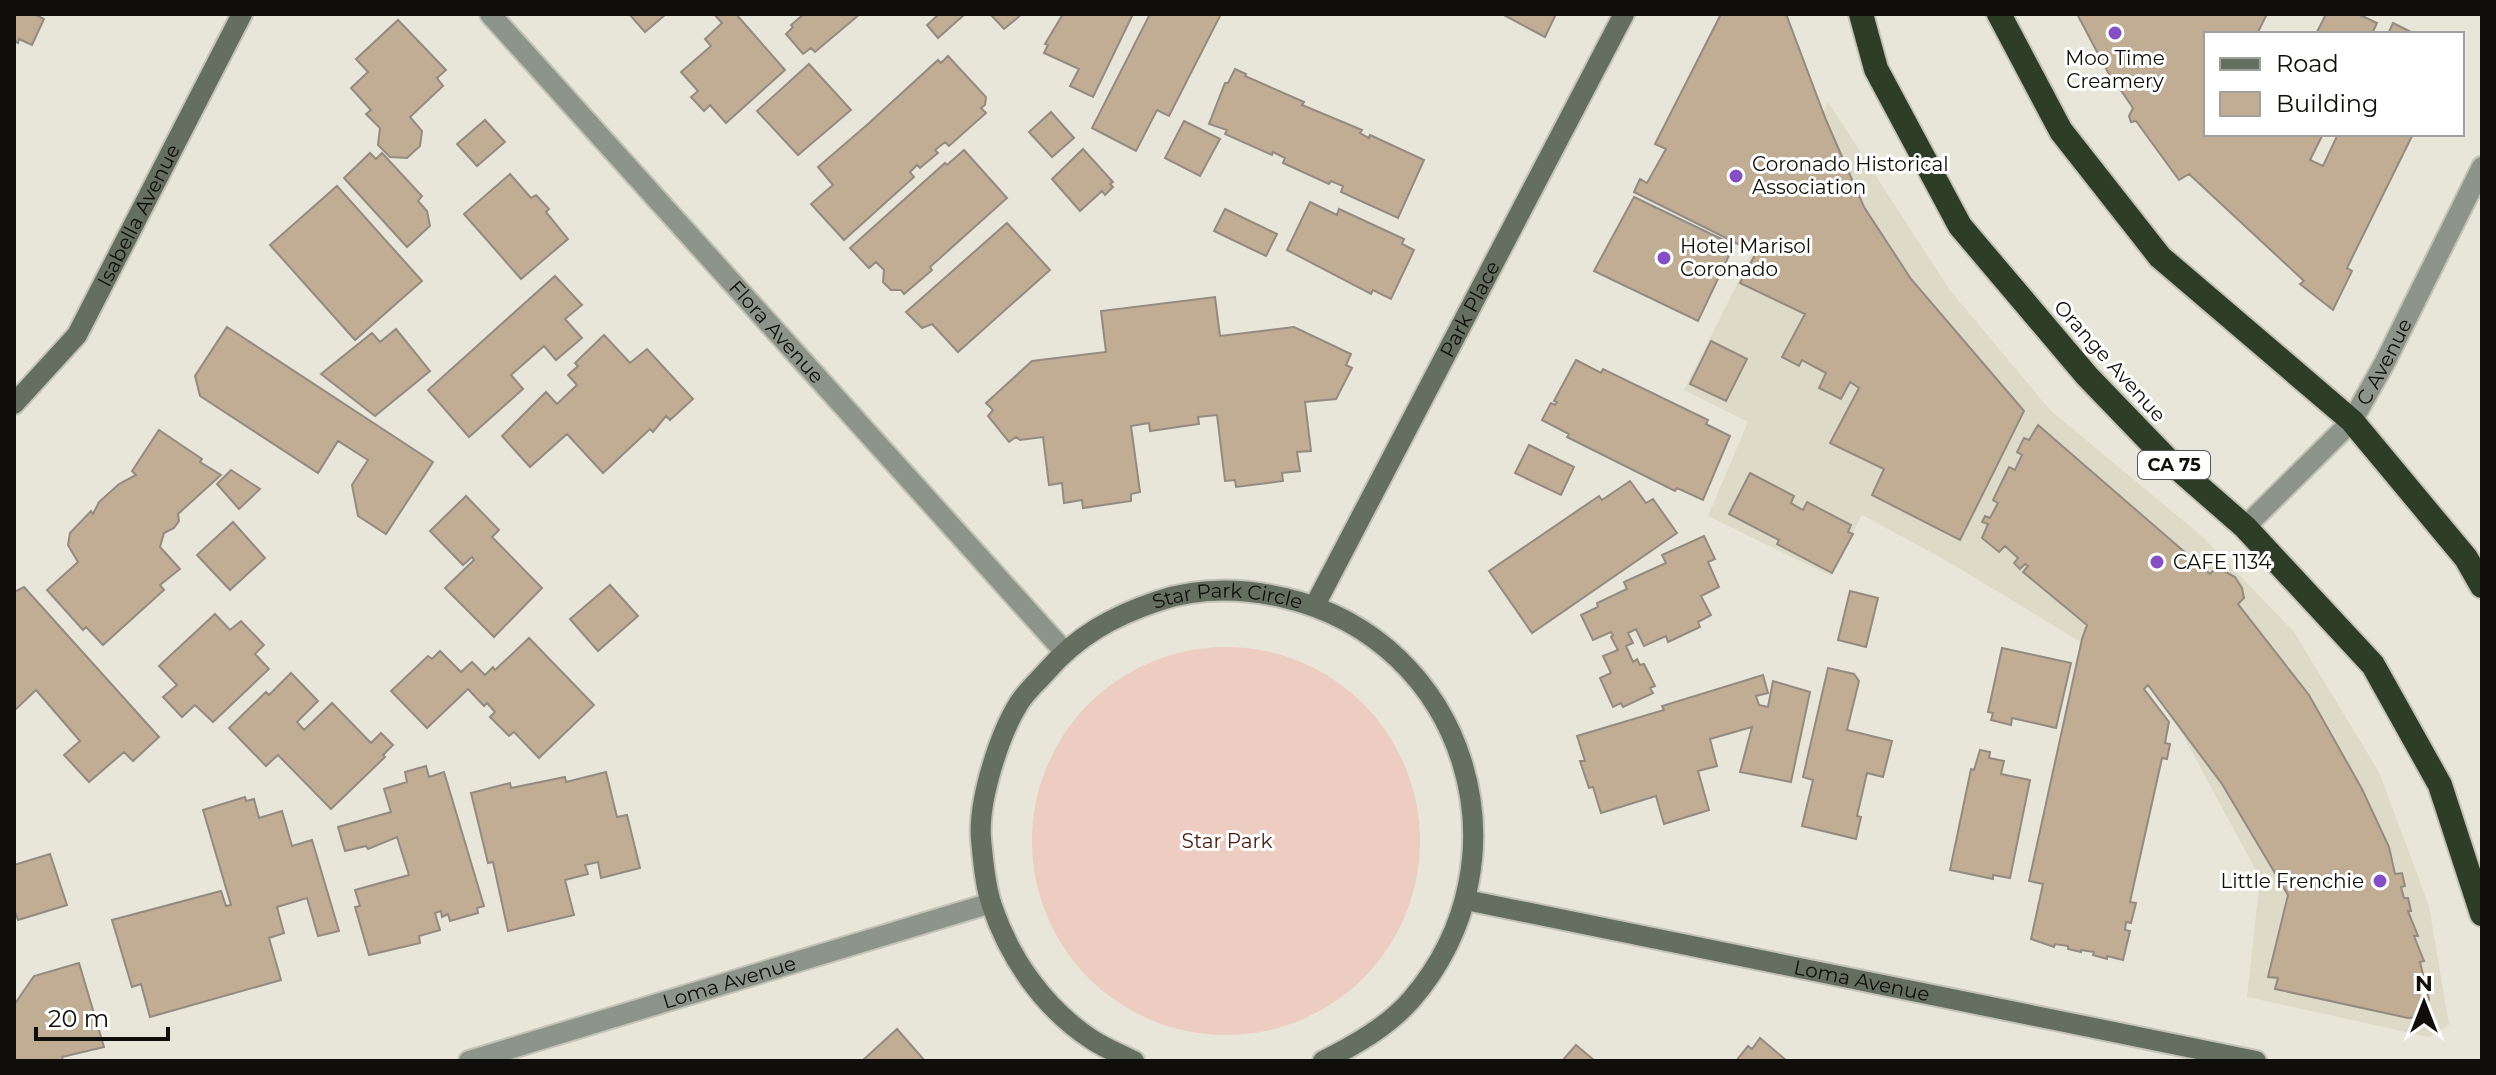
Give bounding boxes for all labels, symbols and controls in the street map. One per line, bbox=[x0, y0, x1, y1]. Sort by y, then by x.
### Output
marker: Moo Time Creamery bbox=[2106, 24, 2124, 42]
legend bbox=[2204, 32, 2464, 136]
place label: Moo Time Creamery bbox=[2065, 46, 2165, 93]
text: Road bbox=[2276, 49, 2339, 78]
text: Building bbox=[2276, 89, 2379, 118]
street label: Isabella Avenue bbox=[92, 140, 185, 290]
place label: Coronado Historical Association bbox=[1752, 152, 1949, 199]
marker: Coronado Historical Association bbox=[1727, 167, 1745, 185]
place label: Hotel Marisol Coronado bbox=[1680, 234, 1811, 281]
marker: Hotel Marisol Coronado bbox=[1655, 249, 1673, 267]
street label: Park Place bbox=[1435, 257, 1505, 361]
street label: Flora Avenue bbox=[724, 275, 829, 388]
street label: Orange Avenue bbox=[2049, 295, 2171, 427]
street label: C Avenue bbox=[2351, 314, 2417, 410]
road number: CA 75 bbox=[2138, 451, 2210, 479]
place label: CAFE 1134 bbox=[2173, 550, 2271, 574]
marker: CAFE 1134 bbox=[2148, 553, 2166, 571]
street label: Star Park Circle bbox=[1149, 578, 1306, 614]
park label: Star Park bbox=[1182, 829, 1272, 853]
place label: Little Frenchie bbox=[2220, 869, 2364, 893]
marker: Little Frenchie bbox=[2371, 872, 2389, 890]
street label: Loma Avenue bbox=[660, 951, 799, 1014]
street label: Loma Avenue bbox=[1792, 955, 1932, 1006]
north arrow bbox=[2384, 963, 2464, 1043]
text: N bbox=[2415, 970, 2433, 997]
scale bar bbox=[36, 991, 168, 1041]
text: 20 m bbox=[48, 1004, 109, 1033]

